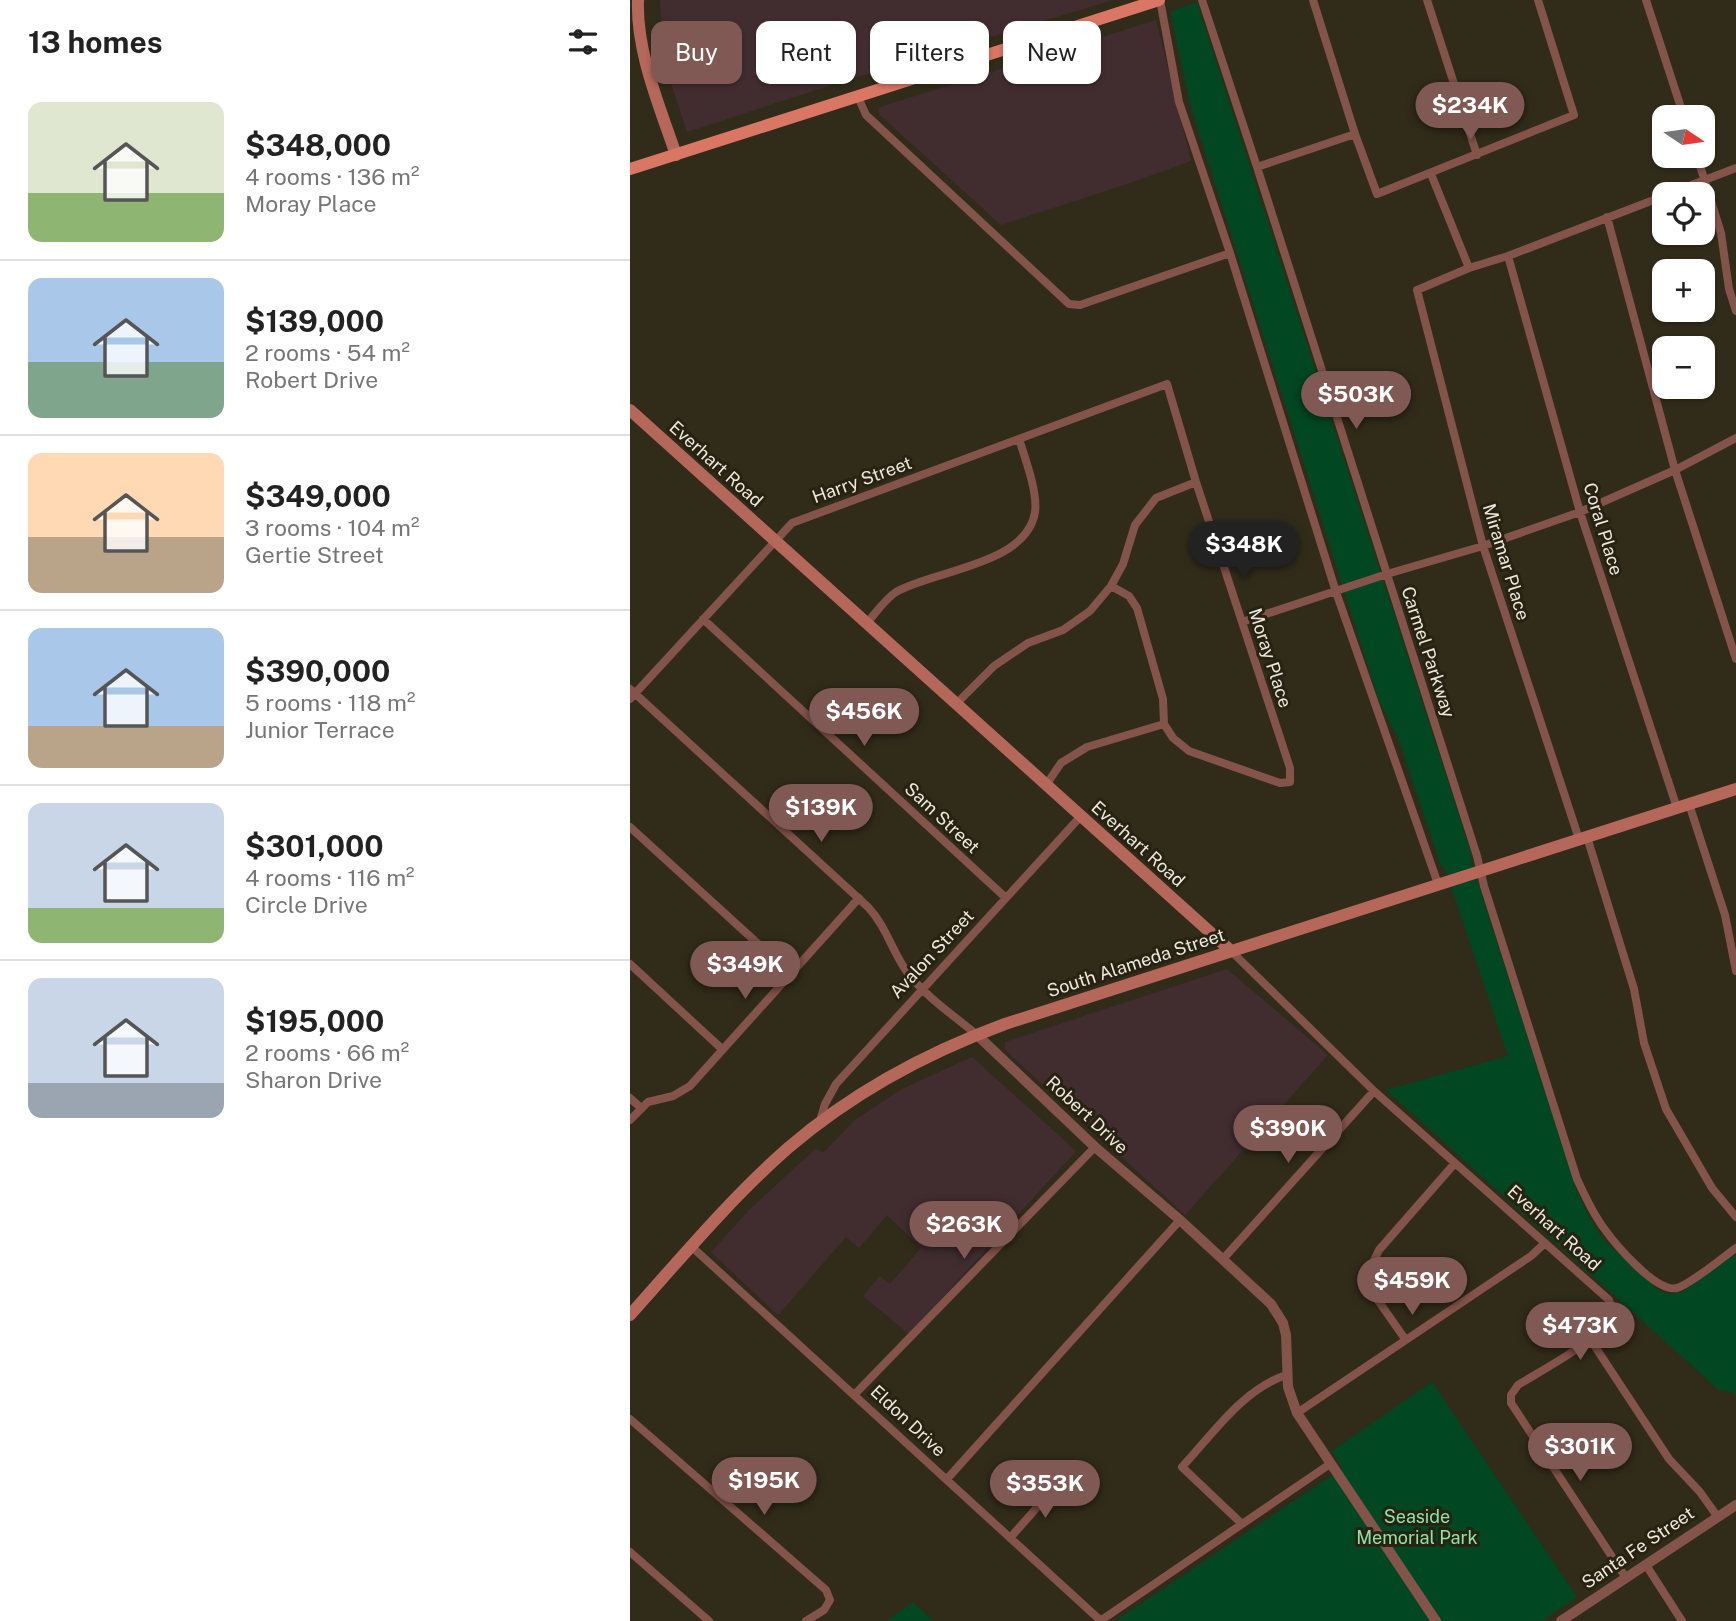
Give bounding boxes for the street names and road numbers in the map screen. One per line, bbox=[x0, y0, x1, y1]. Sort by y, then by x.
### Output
street label: Everhart Road bbox=[665, 416, 767, 511]
street label: Harry Street bbox=[809, 452, 915, 507]
street label: Coral Place bbox=[1579, 480, 1628, 578]
street label: Miramar Place bbox=[1479, 501, 1534, 623]
street label: Carmel Parkway bbox=[1397, 584, 1460, 720]
street label: Moray Place bbox=[1245, 606, 1296, 710]
street label: Sam Street bbox=[901, 778, 984, 858]
street label: Everhart Road bbox=[1087, 796, 1189, 891]
street label: Avalon Street bbox=[885, 905, 978, 1002]
street label: South Alameda Street bbox=[1044, 924, 1228, 1001]
street label: Robert Drive bbox=[1042, 1071, 1133, 1158]
street label: Everhart Road bbox=[1503, 1180, 1605, 1275]
street label: Eldon Drive bbox=[867, 1381, 950, 1461]
street label: Santa Fe Street bbox=[1578, 1502, 1698, 1593]

